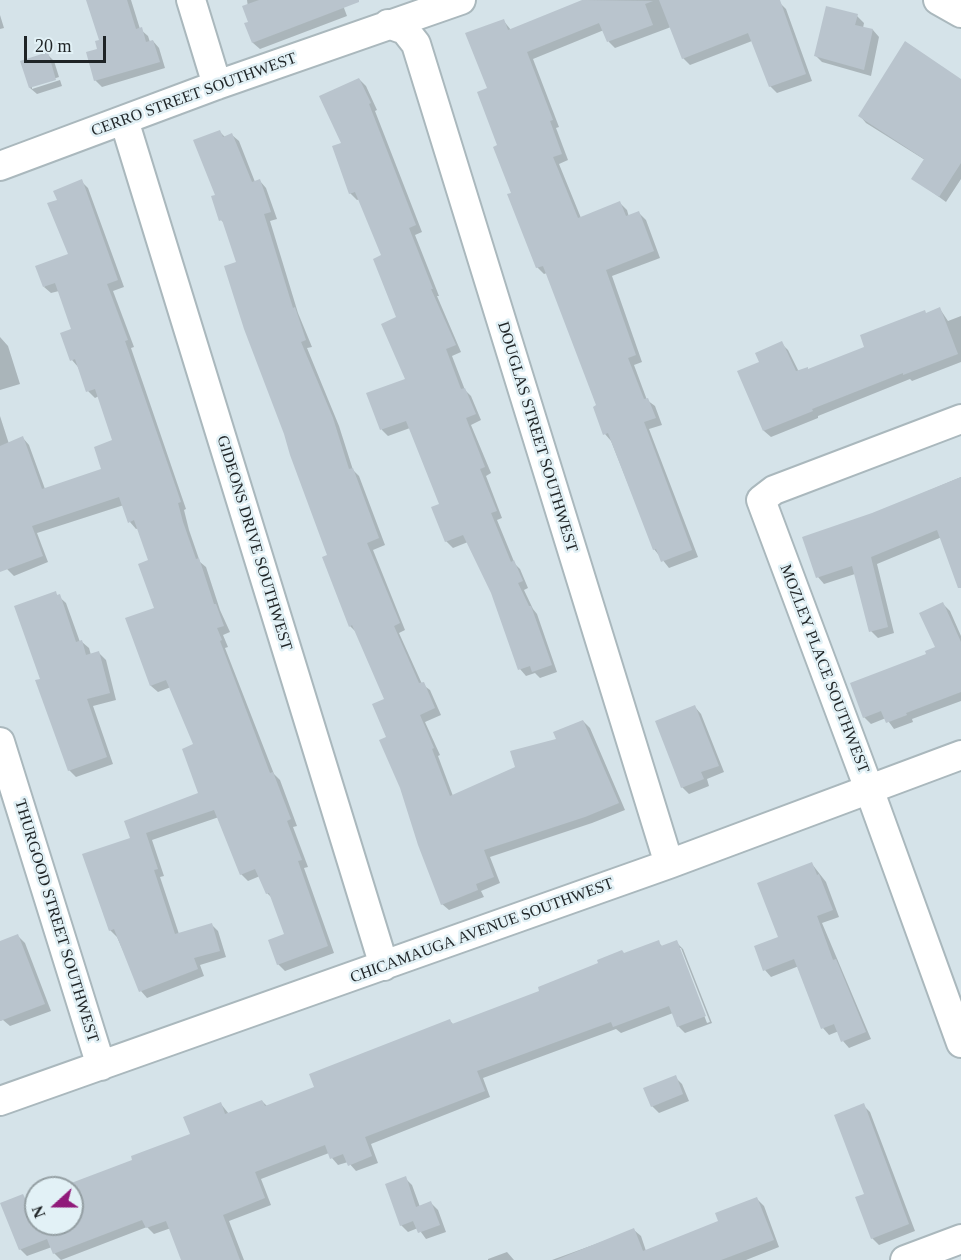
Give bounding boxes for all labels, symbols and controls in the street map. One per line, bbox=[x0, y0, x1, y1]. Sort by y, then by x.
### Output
scale bar bbox=[27, 24, 110, 62]
text: 20 m bbox=[35, 36, 72, 56]
street label: CERRO STREET SOUTHWEST bbox=[89, 49, 299, 141]
street label: DOUGLAS STREET SOUTHWEST bbox=[493, 319, 581, 555]
street label: GIDEONS DRIVE SOUTHWEST bbox=[212, 433, 296, 653]
street label: MOZLEY PLACE SOUTHWEST bbox=[775, 562, 873, 776]
street label: THURGOOD STREET SOUTHWEST bbox=[10, 797, 102, 1045]
street label: CHICAMAUGA AVENUE SOUTHWEST bbox=[348, 874, 616, 988]
north arrow bbox=[24, 1176, 84, 1236]
text: N bbox=[29, 1203, 49, 1220]

